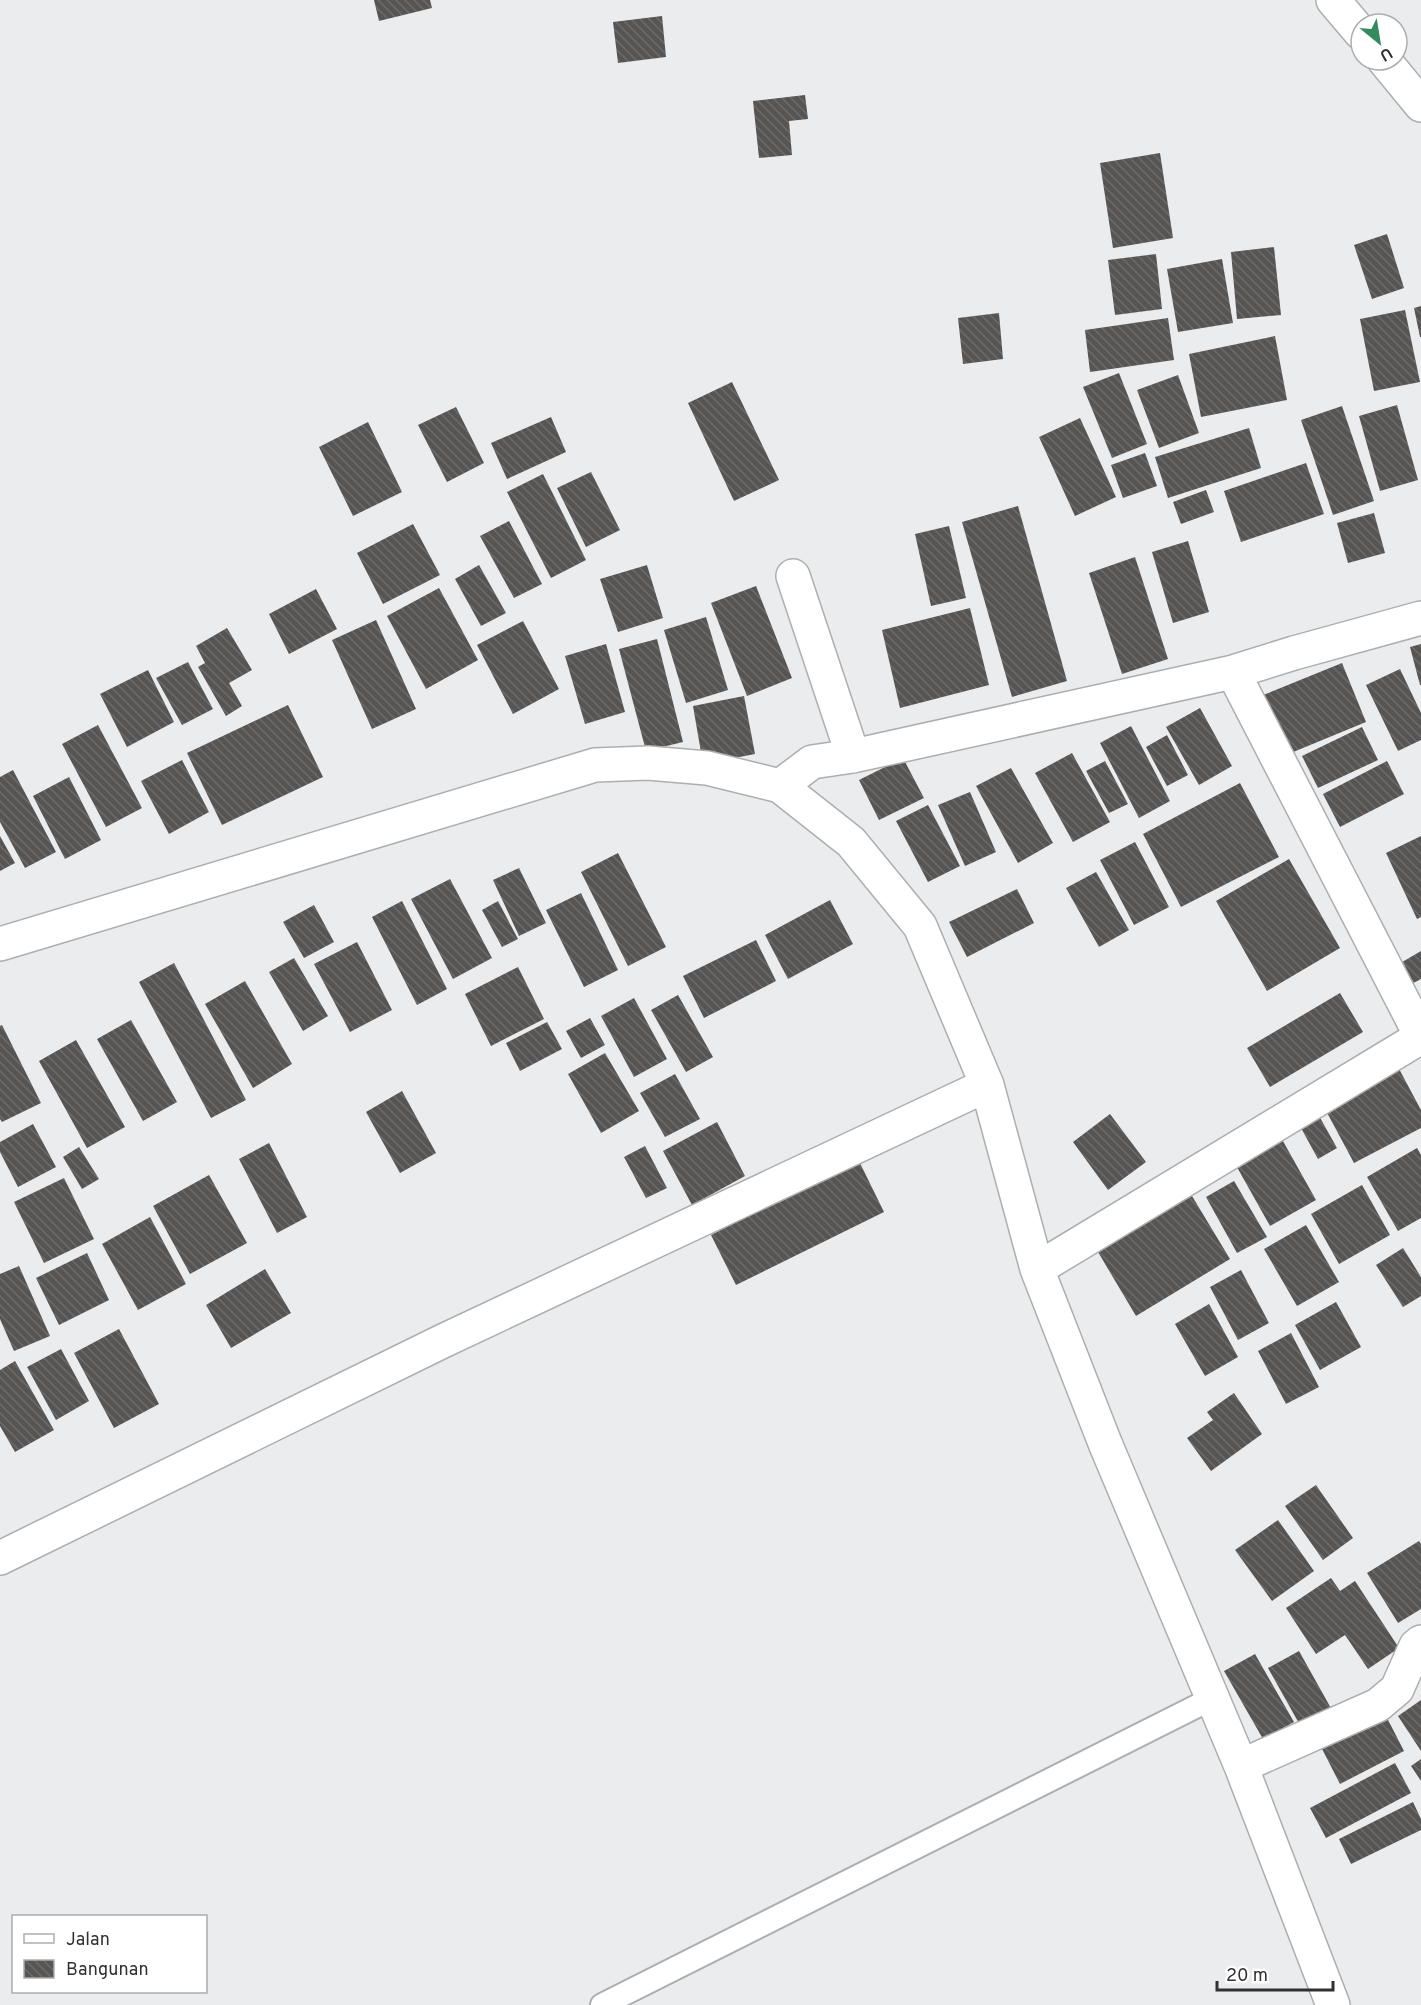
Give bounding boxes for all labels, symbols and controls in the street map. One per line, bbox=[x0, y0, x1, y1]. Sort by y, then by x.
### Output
north arrow bbox=[1349, 12, 1409, 72]
text: U bbox=[1376, 42, 1395, 65]
legend bbox=[12, 1915, 207, 1993]
text: Jalan bbox=[66, 1929, 110, 1952]
scale bar bbox=[1217, 1954, 1332, 1992]
text: Bangunan bbox=[66, 1959, 149, 1982]
text: 20 m bbox=[1226, 1965, 1268, 1988]

